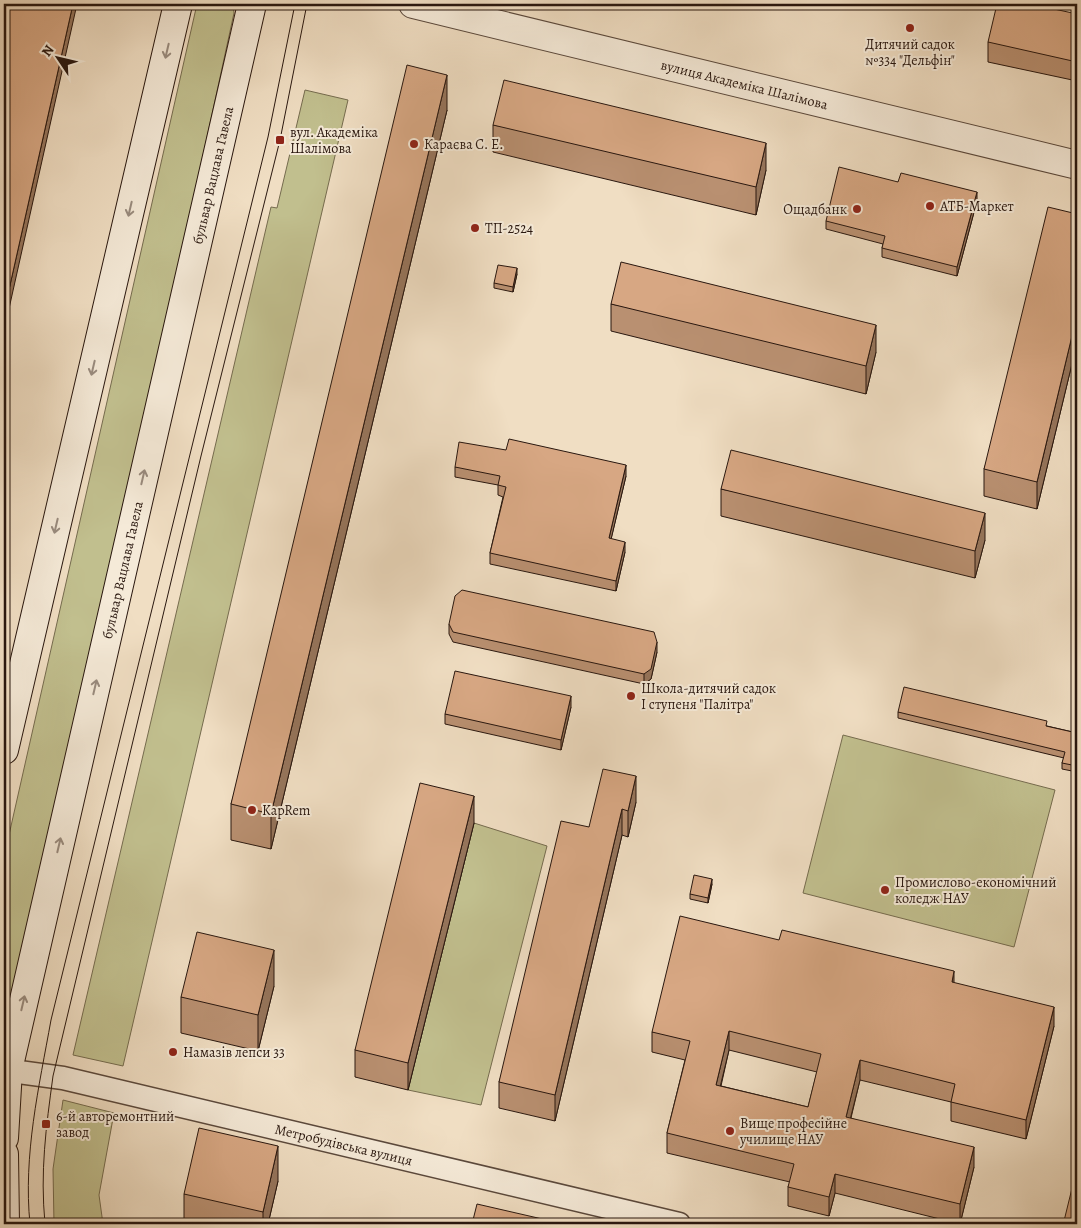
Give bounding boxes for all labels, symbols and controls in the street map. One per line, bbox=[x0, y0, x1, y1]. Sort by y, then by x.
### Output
marker: Дитячий садок №334 "Дельфін" bbox=[904, 22, 916, 34]
north arrow bbox=[32, 32, 82, 82]
place label: Дитячий садок №334 "Дельфін" bbox=[865, 35, 955, 70]
text: N bbox=[37, 41, 58, 60]
one-way arrow bbox=[162, 43, 171, 59]
street label: вулиця Академіка Шалімова bbox=[659, 55, 830, 114]
street label: бульвар Вацлава Гавела bbox=[188, 104, 238, 246]
place label: вул. Академіка Шалімова bbox=[290, 123, 379, 158]
marker: вул. Академіка Шалімова bbox=[274, 134, 286, 146]
place label: Караєва С. Е. bbox=[424, 135, 503, 154]
marker: Караєва С. Е. bbox=[408, 138, 420, 150]
place label: АТБ-Маркет bbox=[939, 197, 1014, 216]
place label: Ощадбанк bbox=[783, 200, 847, 219]
marker: АТБ-Маркет bbox=[924, 200, 936, 212]
one-way arrow bbox=[125, 201, 134, 217]
marker: Ощадбанк bbox=[851, 203, 863, 215]
place label: ТП-2524 bbox=[485, 219, 533, 238]
marker: ТП-2524 bbox=[469, 222, 481, 234]
one-way arrow bbox=[88, 359, 97, 375]
one-way arrow bbox=[139, 469, 148, 485]
street label: бульвар Вацлава Гавела bbox=[98, 499, 148, 641]
one-way arrow bbox=[51, 517, 60, 533]
one-way arrow bbox=[91, 679, 100, 695]
place label: Школа-дитячий садок І ступеня "Палітра" bbox=[641, 679, 776, 714]
marker: Школа-дитячий садок І ступеня "Палітра" bbox=[625, 690, 637, 702]
place label: KapRem bbox=[262, 801, 311, 820]
marker: KapRem bbox=[246, 804, 258, 816]
one-way arrow bbox=[55, 837, 64, 853]
place label: Промислово-економічний коледж НАУ bbox=[895, 873, 1056, 908]
marker: Промислово-економічний коледж НАУ bbox=[879, 884, 891, 896]
one-way arrow bbox=[19, 996, 28, 1012]
place label: Намазів лепси 33 bbox=[183, 1043, 285, 1062]
marker: Намазів лепси 33 bbox=[167, 1046, 179, 1058]
place label: 6-й авторемонтний завод bbox=[56, 1107, 174, 1142]
place label: Вище професійне училище НАУ bbox=[739, 1114, 847, 1149]
marker: 6-й авторемонтний завод bbox=[40, 1118, 52, 1130]
street label: Метробудівська вулиця bbox=[273, 1120, 414, 1171]
marker: Вище професійне училище НАУ bbox=[724, 1125, 736, 1137]

